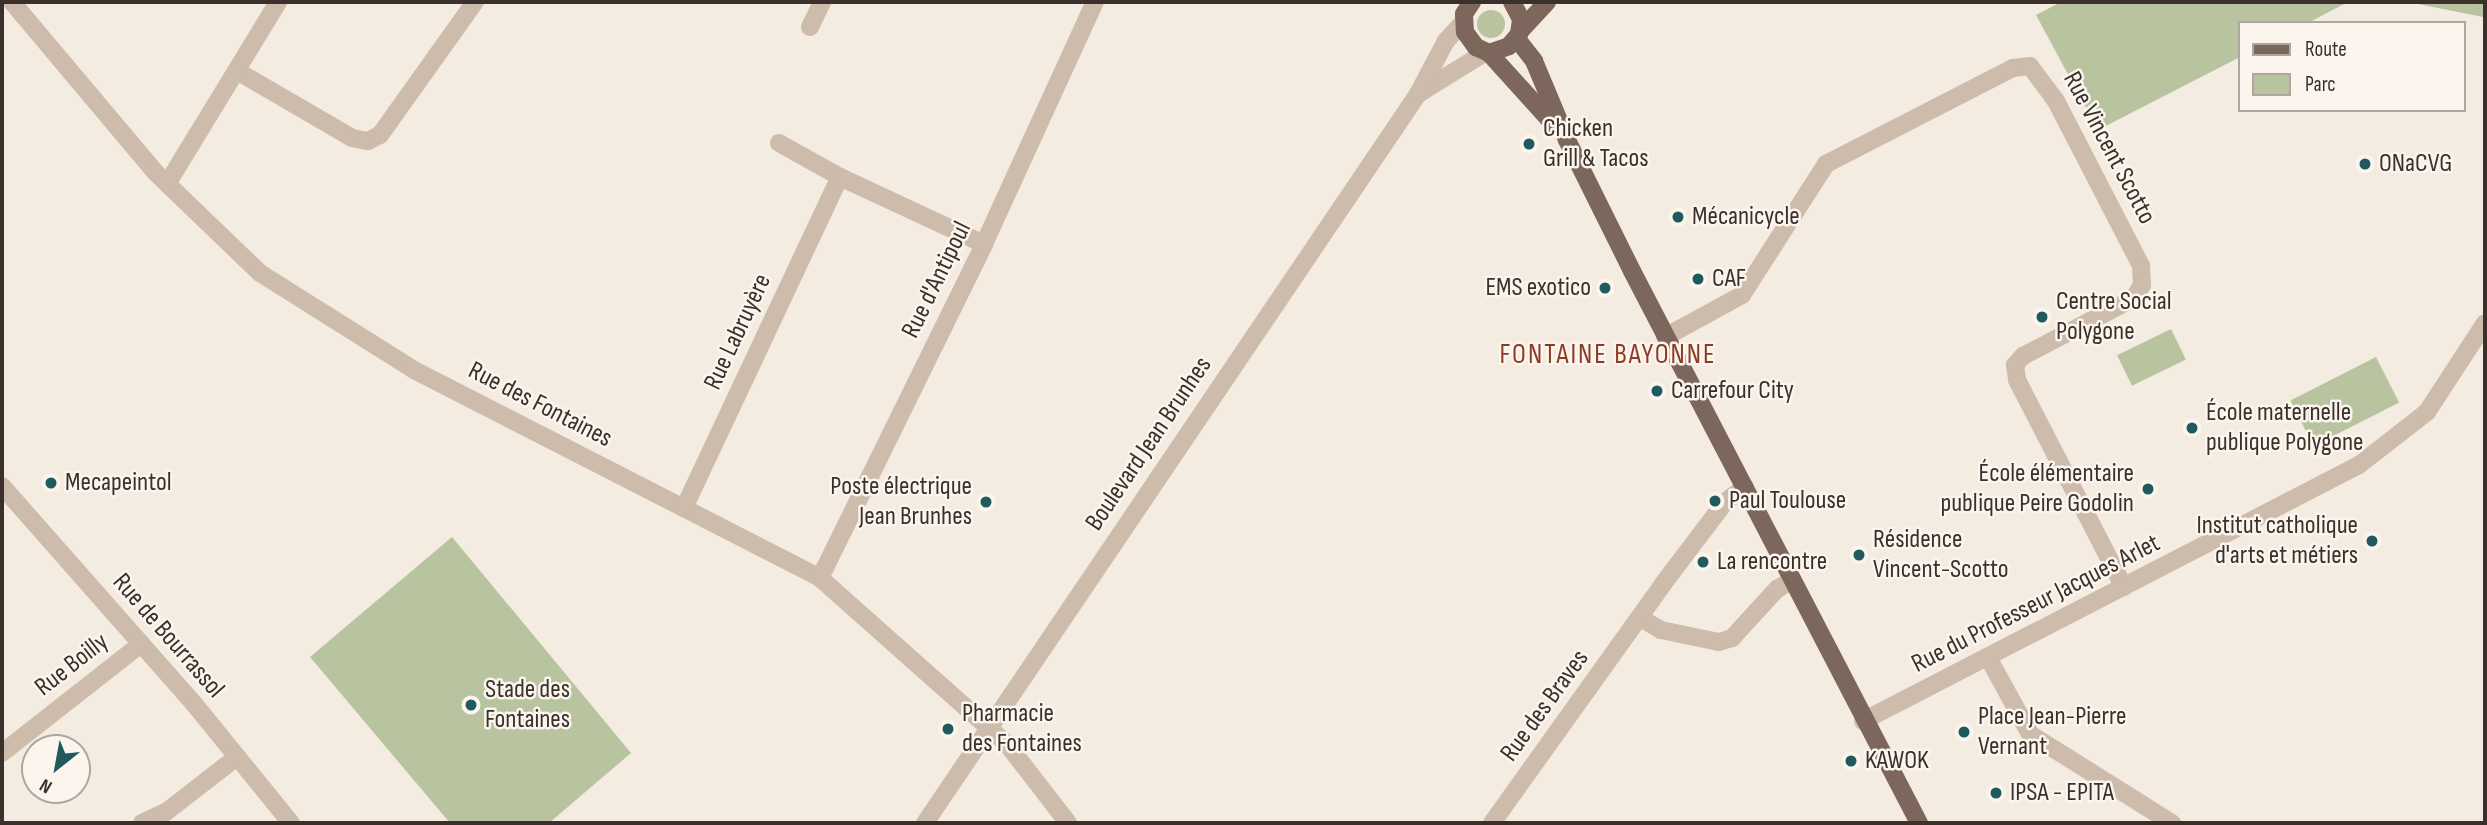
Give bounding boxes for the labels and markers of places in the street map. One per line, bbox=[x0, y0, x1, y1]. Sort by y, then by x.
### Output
place label: Chicken Grill & Tacos bbox=[1543, 113, 1649, 174]
marker: Chicken Grill & Tacos bbox=[1521, 136, 1537, 152]
place label: ONaCVG bbox=[2379, 148, 2452, 180]
marker: ONaCVG bbox=[2357, 156, 2373, 172]
place label: Mécanicycle bbox=[1692, 201, 1800, 233]
marker: Mécanicycle bbox=[1670, 209, 1686, 225]
place label: CAF bbox=[1712, 263, 1746, 295]
marker: CAF bbox=[1690, 271, 1706, 287]
place label: EMS exotico bbox=[1485, 272, 1591, 304]
marker: EMS exotico bbox=[1597, 280, 1613, 296]
place label: Centre Social Polygone bbox=[2056, 286, 2172, 348]
marker: Centre Social Polygone bbox=[2034, 309, 2050, 325]
place label: Carrefour City bbox=[1671, 375, 1794, 407]
marker: Carrefour City bbox=[1649, 383, 1665, 399]
place label: École maternelle publique Polygone bbox=[2206, 397, 2364, 458]
marker: École maternelle publique Polygone bbox=[2184, 420, 2200, 436]
place label: École élémentaire publique Peire Godolin bbox=[1940, 458, 2134, 520]
place label: Mecapeintol bbox=[65, 467, 172, 499]
place label: Poste électrique Jean Brunhes bbox=[830, 471, 972, 532]
marker: Mecapeintol bbox=[43, 475, 59, 491]
marker: École élémentaire publique Peire Godolin bbox=[2140, 481, 2156, 497]
place label: Paul Toulouse bbox=[1729, 485, 1846, 517]
marker: Paul Toulouse bbox=[1707, 493, 1723, 509]
marker: Poste électrique Jean Brunhes bbox=[978, 494, 994, 510]
place label: Institut catholique d'arts et métiers bbox=[2196, 510, 2358, 572]
place label: Résidence Vincent-Scotto bbox=[1873, 524, 2009, 586]
marker: Institut catholique d'arts et métiers bbox=[2364, 533, 2380, 549]
place label: La rencontre bbox=[1717, 546, 1827, 578]
marker: Résidence Vincent-Scotto bbox=[1851, 547, 1867, 563]
marker: La rencontre bbox=[1695, 554, 1711, 570]
place label: Stade des Fontaines bbox=[485, 674, 570, 736]
marker: Stade des Fontaines bbox=[463, 697, 479, 713]
place label: Pharmacie des Fontaines bbox=[962, 698, 1082, 760]
place label: Place Jean-Pierre Vernant bbox=[1978, 701, 2126, 762]
marker: Pharmacie des Fontaines bbox=[940, 721, 956, 737]
marker: Place Jean-Pierre Vernant bbox=[1956, 724, 1972, 740]
place label: KAWOK bbox=[1865, 745, 1929, 777]
marker: KAWOK bbox=[1843, 753, 1859, 769]
place label: IPSA - EPITA bbox=[2010, 777, 2114, 809]
marker: IPSA - EPITA bbox=[1988, 785, 2004, 801]

